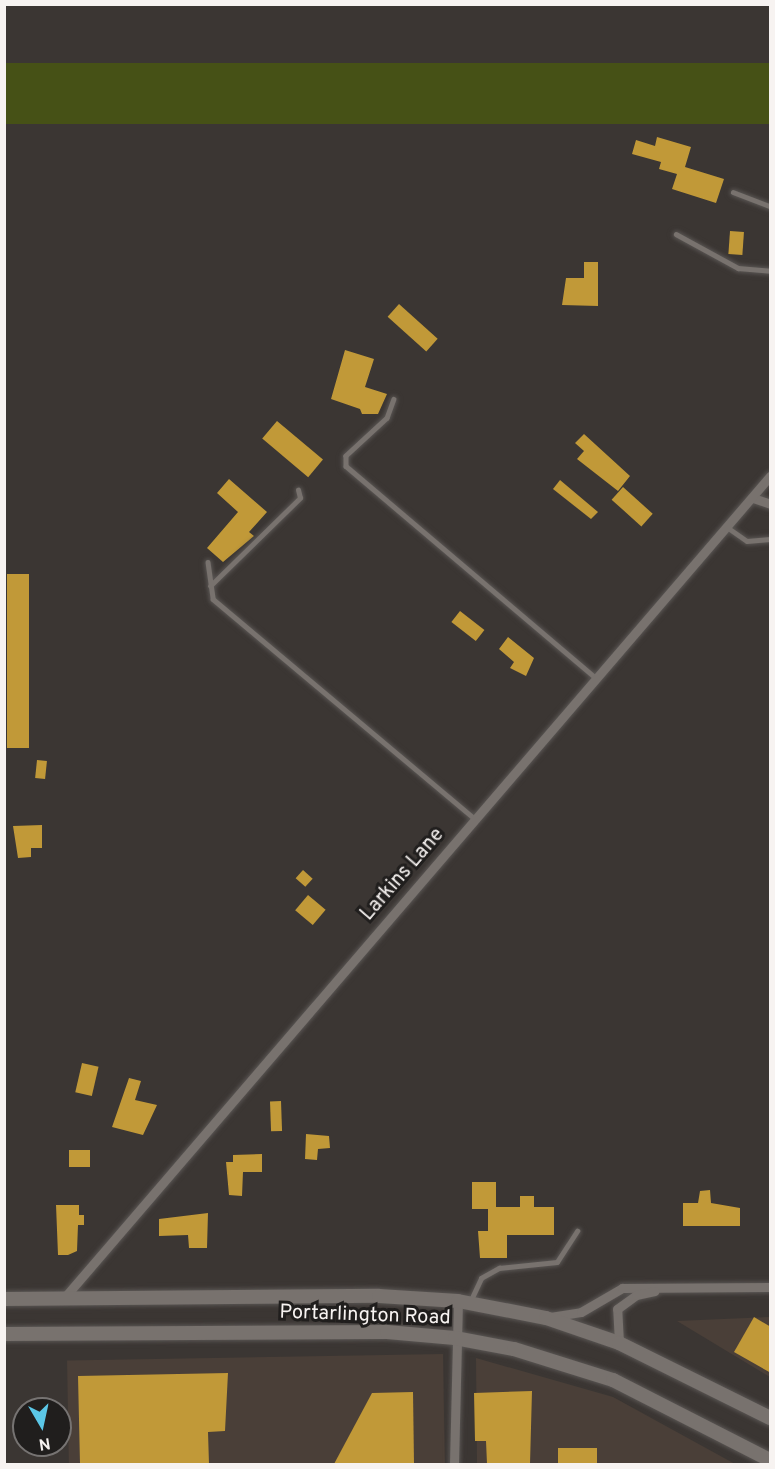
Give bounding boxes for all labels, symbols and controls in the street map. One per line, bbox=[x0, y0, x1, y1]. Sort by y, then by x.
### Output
street label: Larkins Lane bbox=[356, 824, 450, 926]
street label: Portarlington Road bbox=[279, 1301, 451, 1331]
north arrow bbox=[12, 1397, 72, 1457]
text: N bbox=[37, 1432, 52, 1454]

